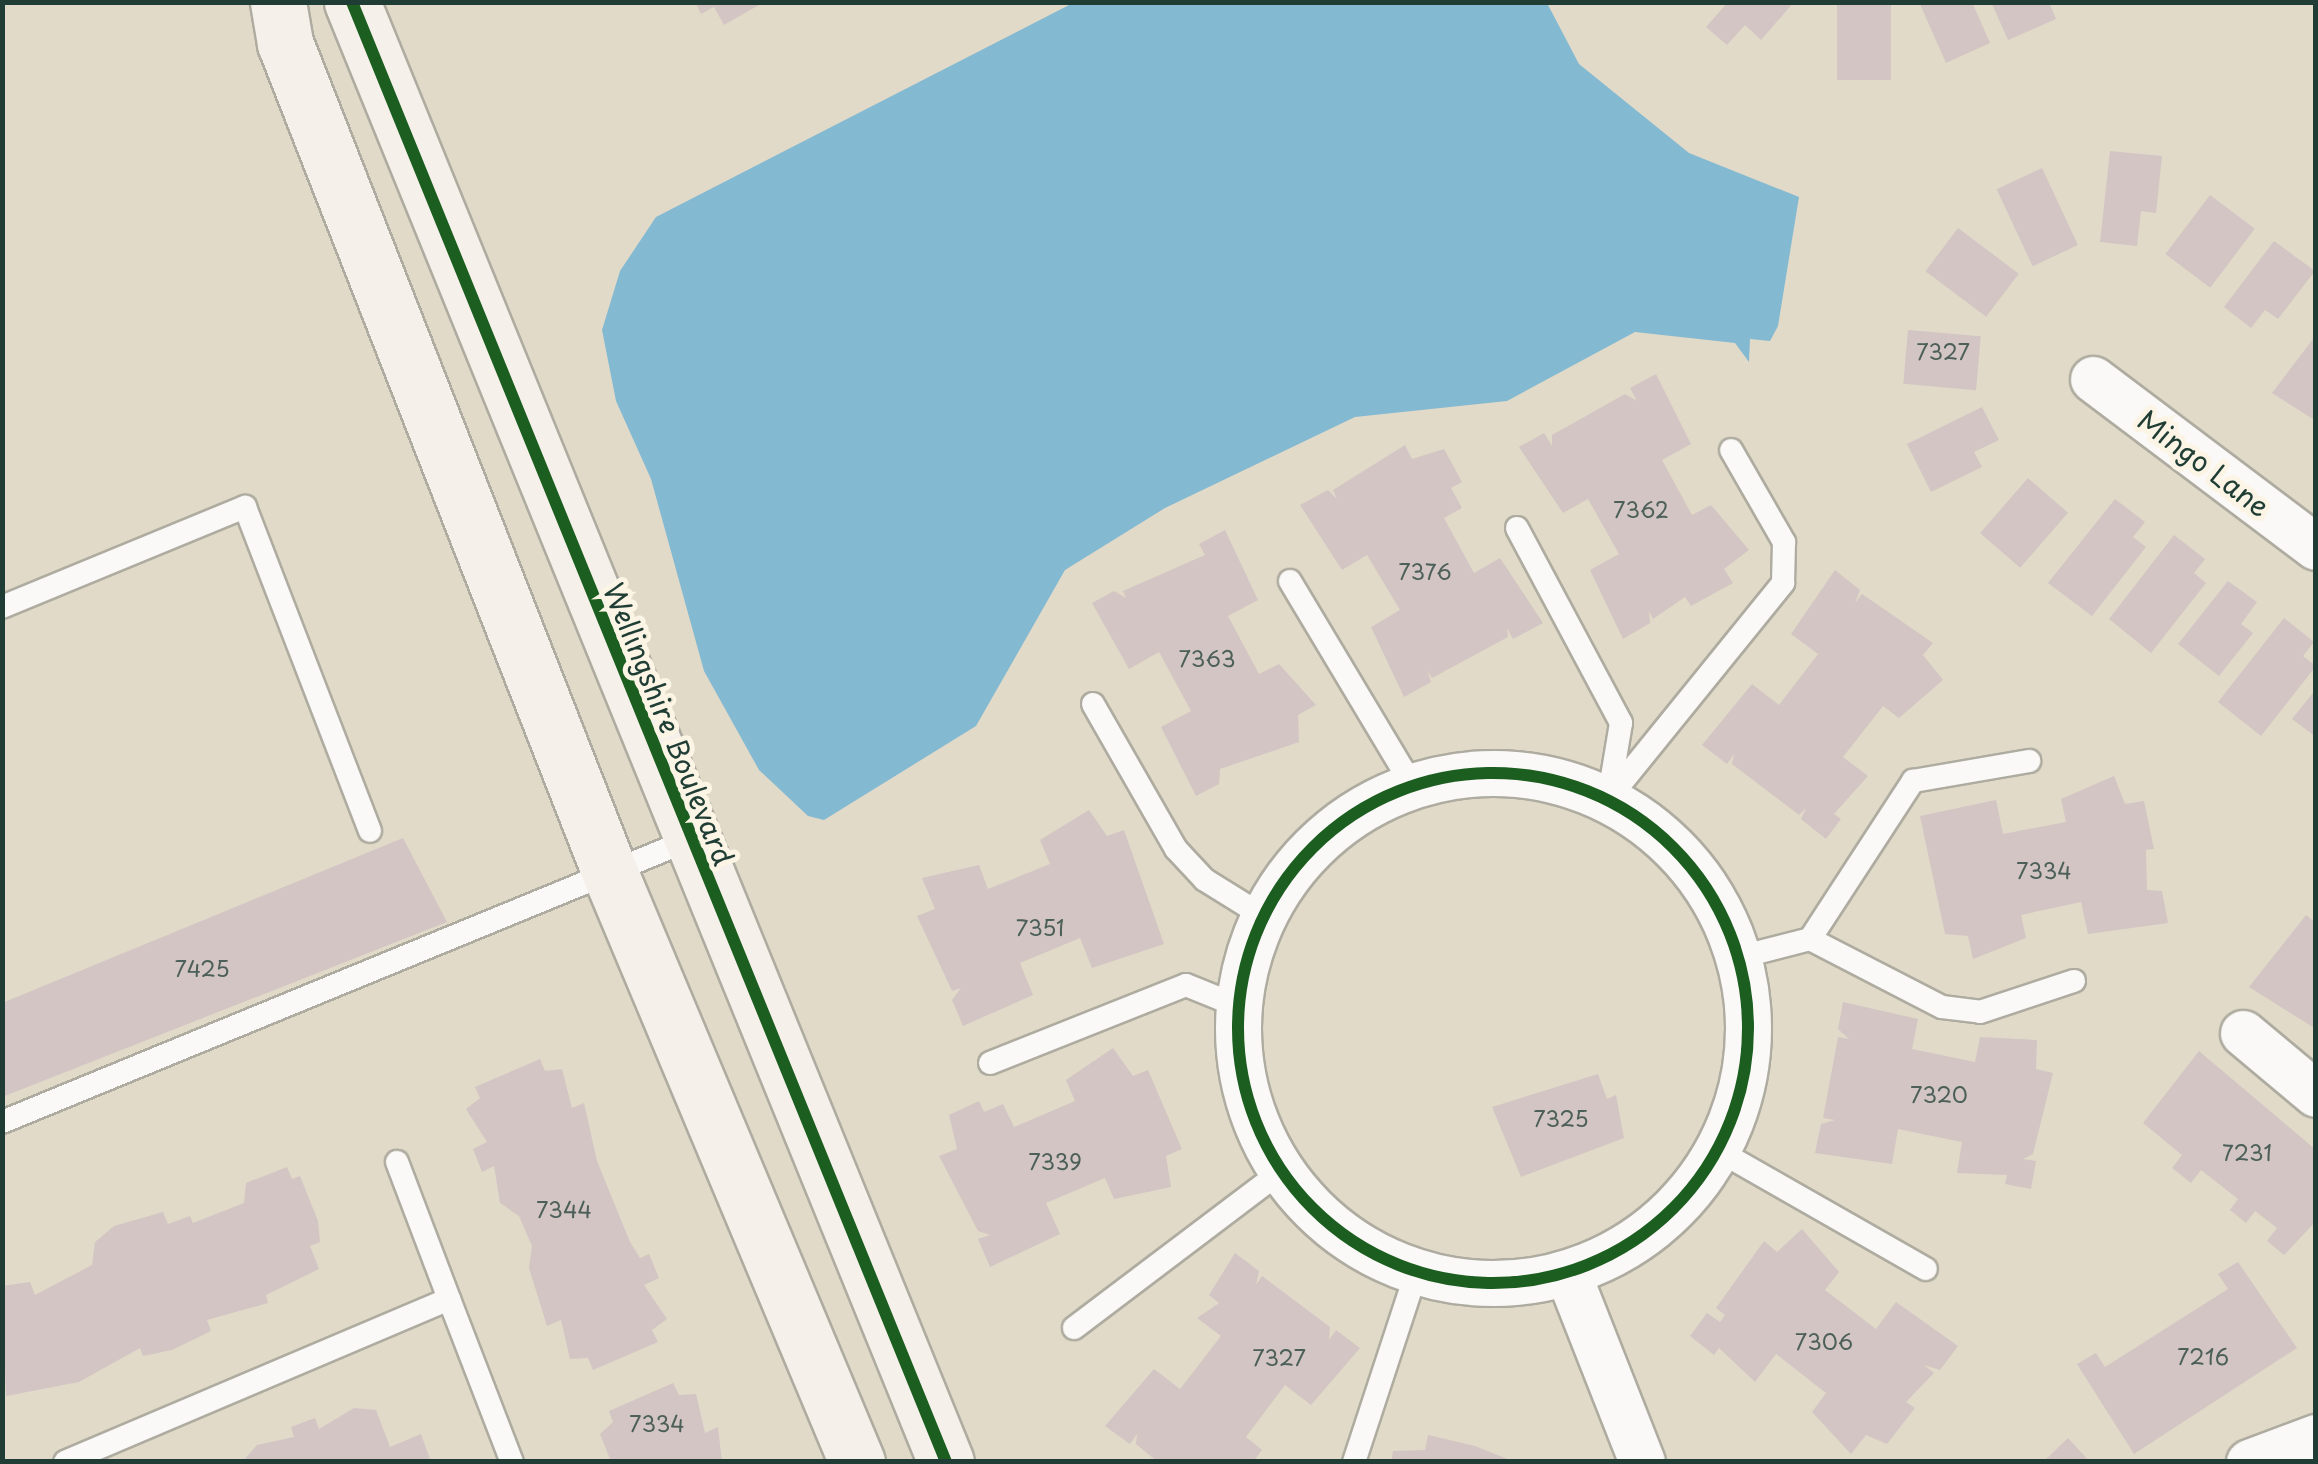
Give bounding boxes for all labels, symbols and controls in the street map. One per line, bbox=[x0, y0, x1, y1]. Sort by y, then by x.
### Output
house number: 7327 bbox=[1916, 338, 1970, 364]
street label: Mingo Lane bbox=[2131, 402, 2277, 524]
house number: 7362 bbox=[1613, 496, 1669, 522]
house number: 7376 bbox=[1398, 558, 1452, 584]
street label: Wellingshire Boulevard bbox=[597, 578, 741, 870]
house number: 7363 bbox=[1179, 645, 1235, 671]
house number: 7334 bbox=[2016, 857, 2072, 883]
house number: 7351 bbox=[1016, 914, 1064, 940]
house number: 7425 bbox=[174, 955, 230, 981]
house number: 7320 bbox=[1910, 1081, 1968, 1107]
house number: 7325 bbox=[1533, 1105, 1589, 1131]
house number: 7231 bbox=[2222, 1139, 2272, 1165]
house number: 7339 bbox=[1028, 1148, 1082, 1174]
house number: 7344 bbox=[536, 1196, 592, 1222]
house number: 7306 bbox=[1795, 1328, 1853, 1354]
house number: 7216 bbox=[2177, 1343, 2229, 1369]
house number: 7327 bbox=[1252, 1344, 1306, 1370]
house number: 7334 bbox=[629, 1410, 685, 1436]

